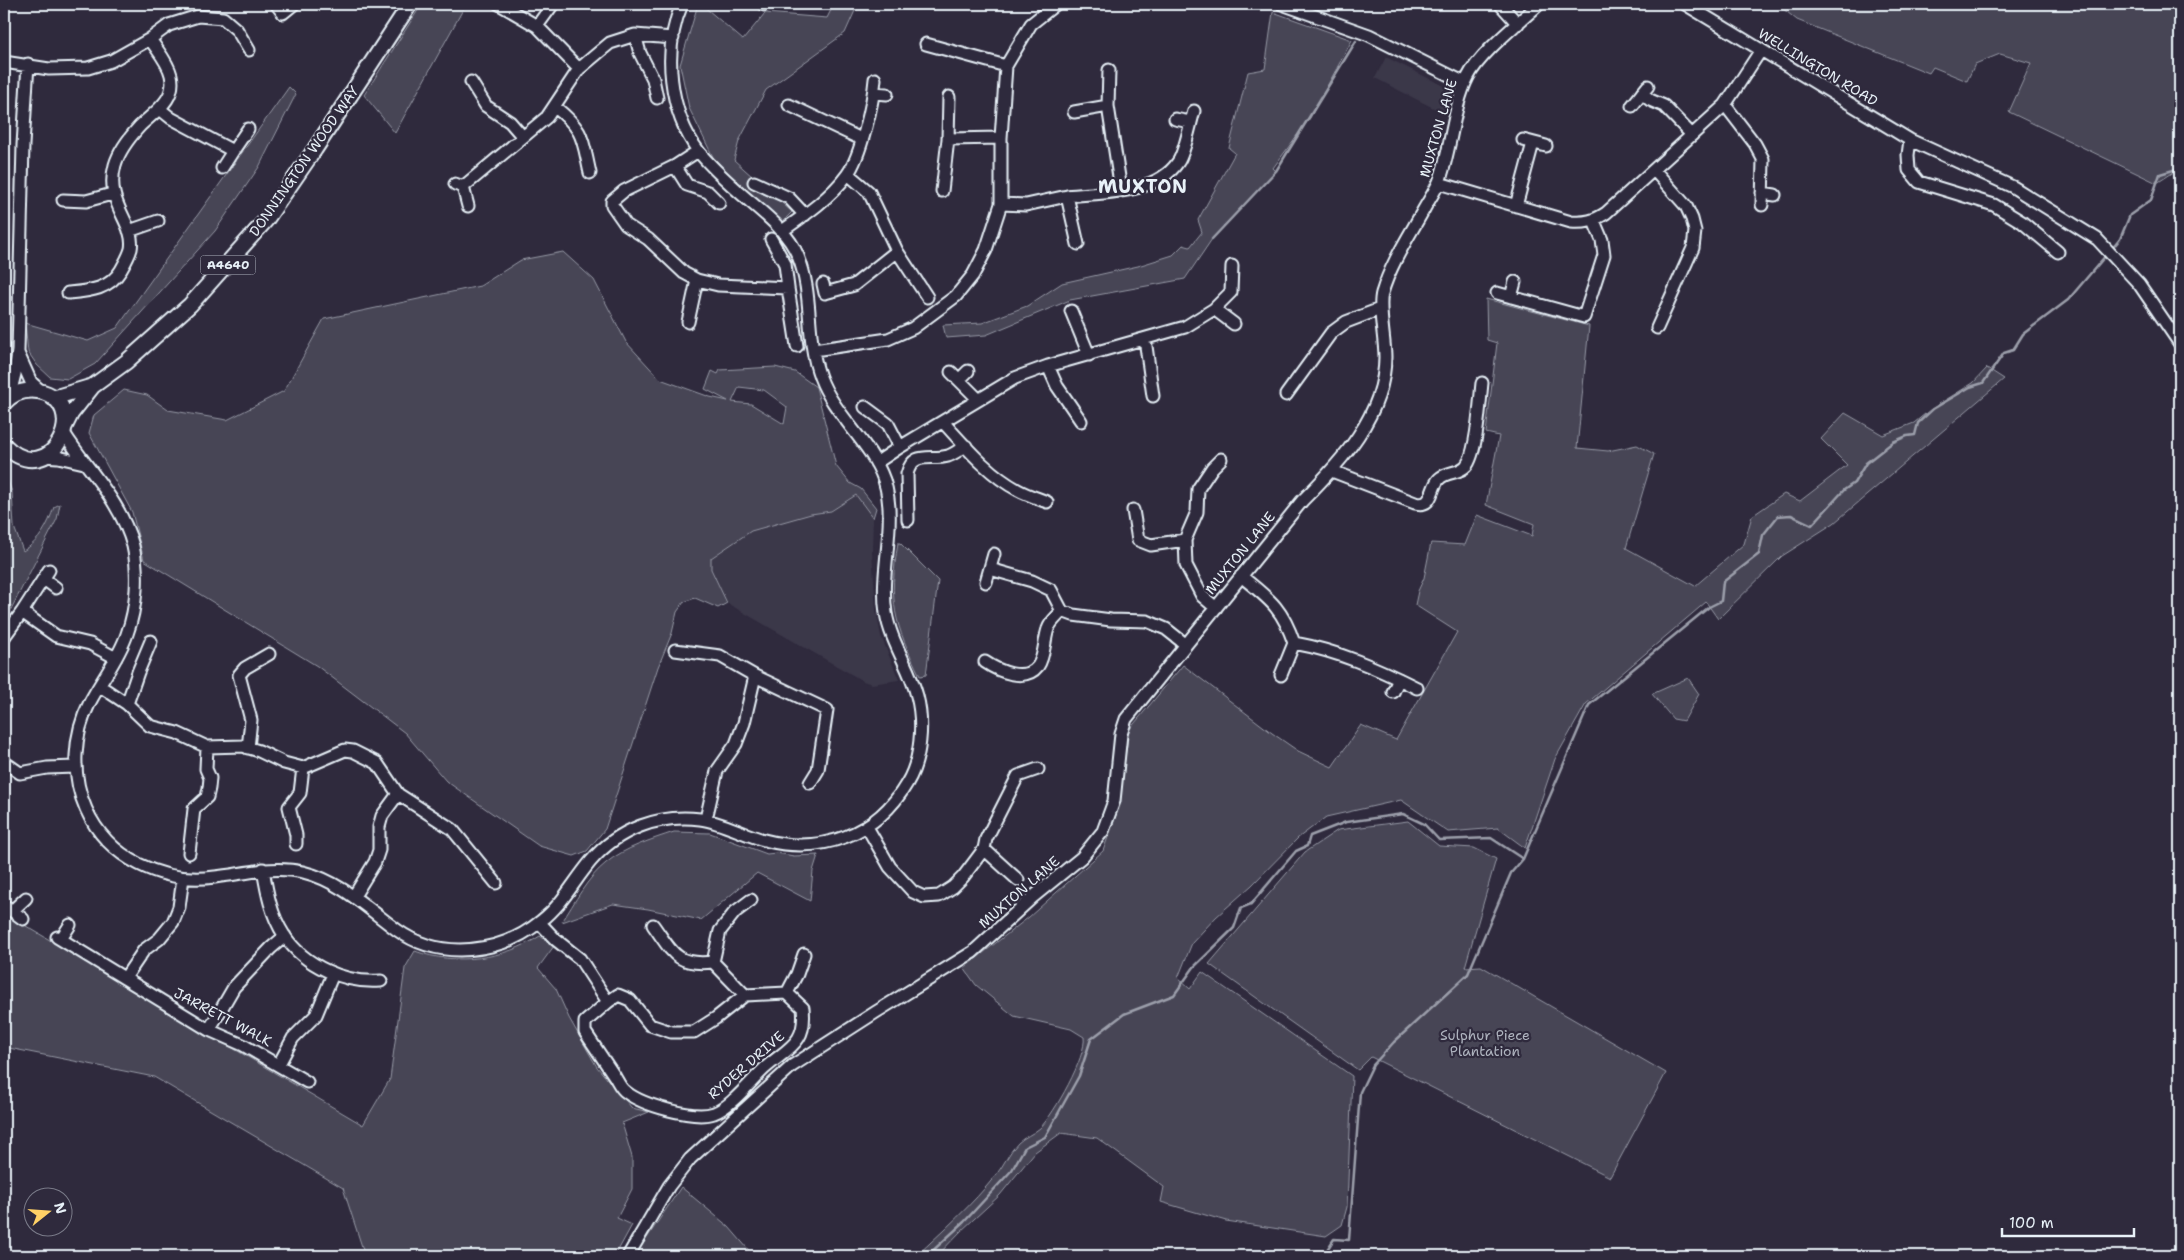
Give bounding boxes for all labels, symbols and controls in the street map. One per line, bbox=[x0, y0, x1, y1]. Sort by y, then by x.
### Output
street label: WELLINGTON ROAD bbox=[1755, 24, 1881, 110]
street label: MUXTON LANE bbox=[1415, 77, 1461, 179]
street label: DONNINGTON WOOD WAY bbox=[245, 82, 363, 240]
district label: MUXTON bbox=[1098, 174, 1188, 199]
road number: A4640 bbox=[200, 256, 256, 274]
street label: MUXTON LANE bbox=[1201, 508, 1279, 598]
street label: MUXTON LANE bbox=[975, 852, 1063, 932]
street label: JARRETT WALK bbox=[171, 984, 275, 1050]
park label: Sulphur Piece Plantation bbox=[1440, 1026, 1530, 1060]
street label: RYDER DRIVE bbox=[704, 1027, 788, 1103]
north arrow bbox=[22, 1188, 72, 1238]
text: N bbox=[50, 1200, 71, 1216]
scale bar bbox=[2002, 1205, 2134, 1237]
text: 100 m bbox=[2009, 1213, 2054, 1233]

